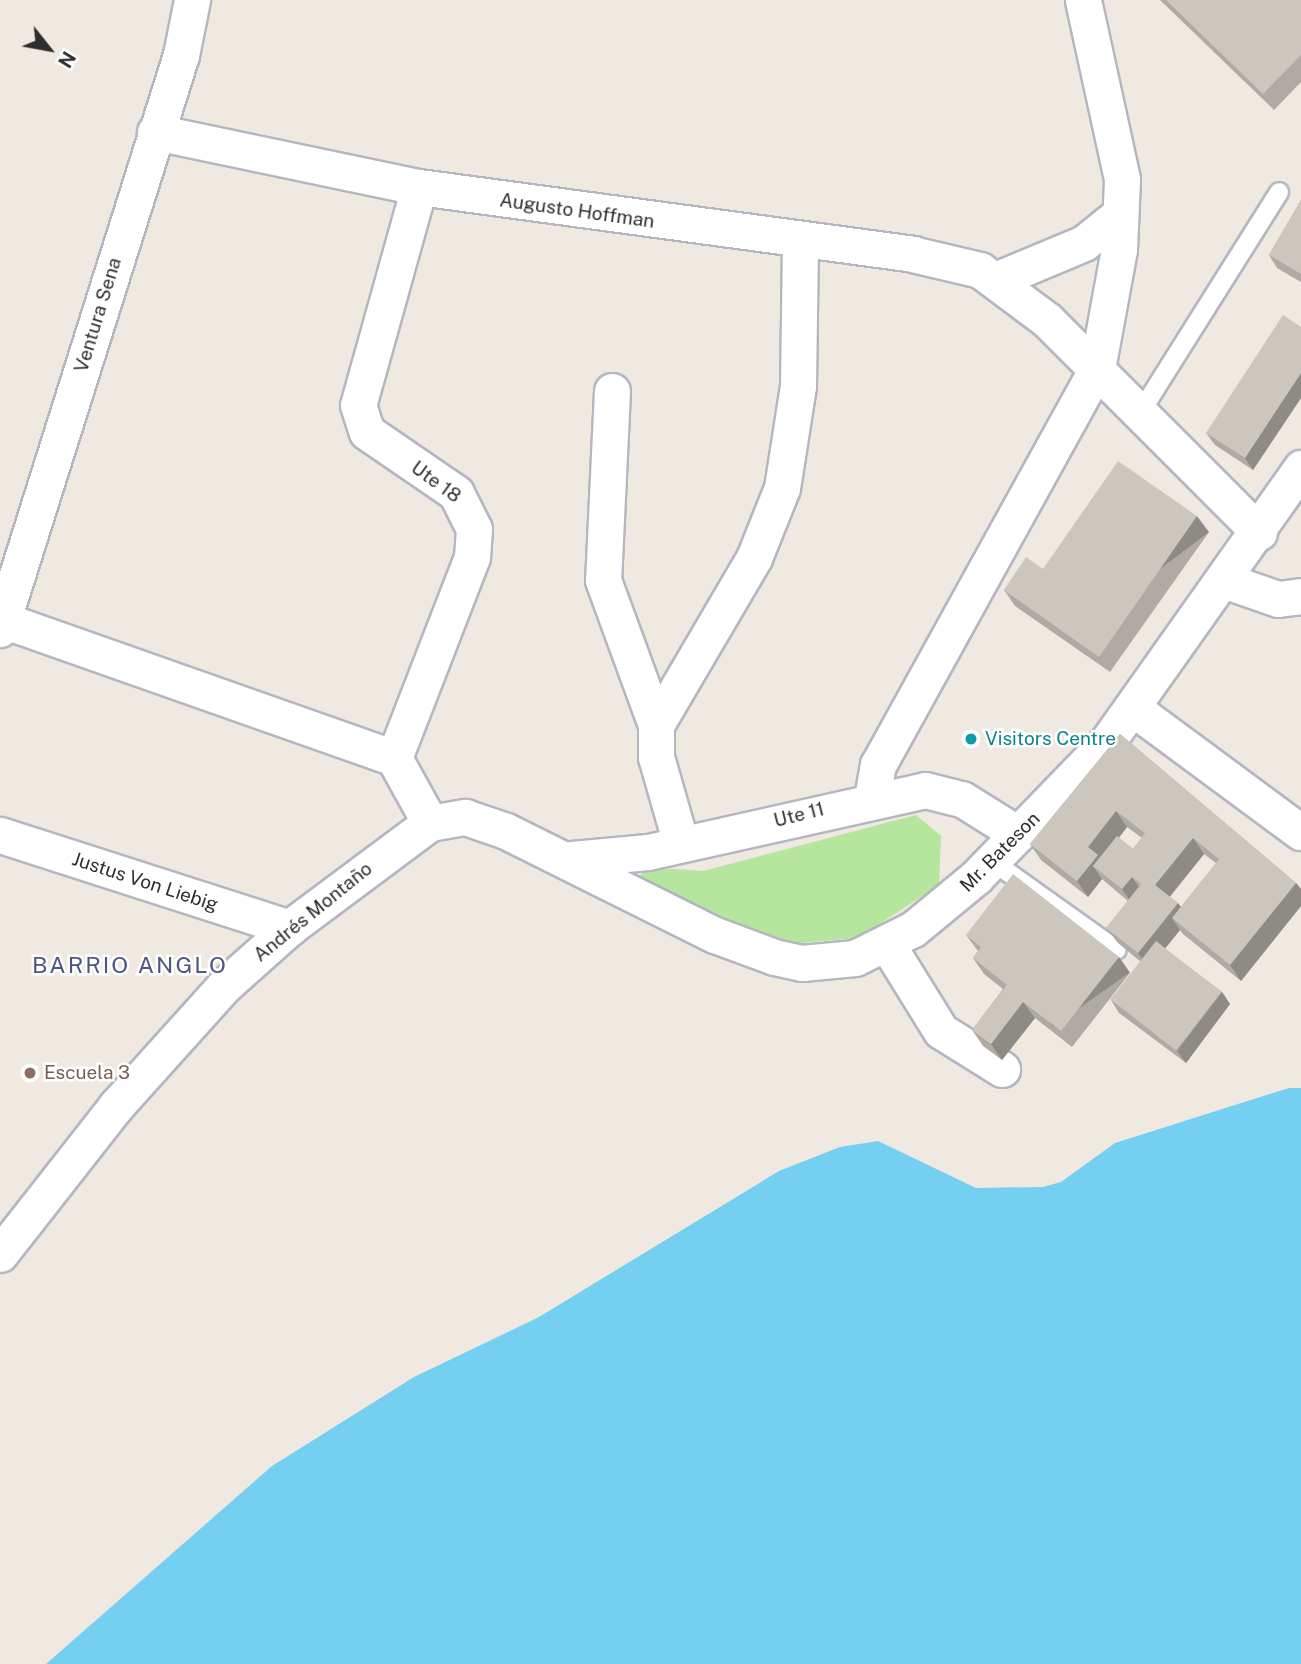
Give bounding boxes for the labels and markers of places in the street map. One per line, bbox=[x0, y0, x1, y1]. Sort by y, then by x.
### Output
place label: Visitors Centre bbox=[985, 728, 1116, 750]
marker: Visitors Centre bbox=[963, 731, 979, 747]
place label: Escuela 3 bbox=[44, 1062, 130, 1084]
marker: Escuela 3 bbox=[22, 1065, 38, 1081]

